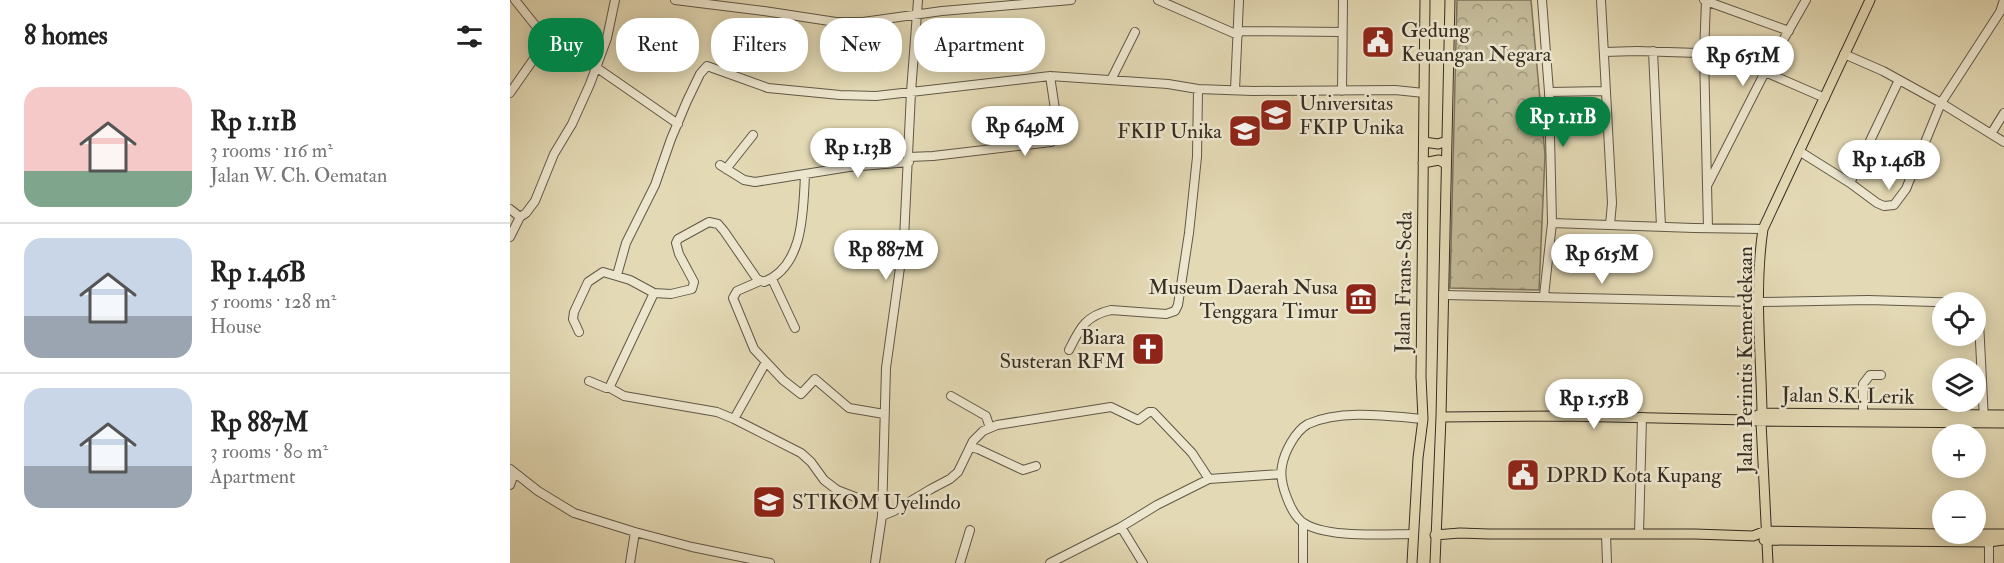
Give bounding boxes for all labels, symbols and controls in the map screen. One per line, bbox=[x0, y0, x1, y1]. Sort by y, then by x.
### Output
place label: Gedung Keuangan Negara bbox=[1401, 17, 1552, 68]
chip: Buy bbox=[528, 18, 604, 72]
chip: Rent bbox=[616, 18, 699, 72]
chip: Filters bbox=[711, 18, 808, 72]
chip: New bbox=[820, 18, 902, 72]
chip: Apartment bbox=[914, 18, 1045, 72]
text: 8 homes bbox=[24, 20, 108, 52]
icon: filters bbox=[453, 20, 486, 53]
public building icon: Gedung Keuangan Negara bbox=[1360, 24, 1396, 60]
pin: Rp 651M bbox=[1688, 36, 1798, 87]
text: Rp 651M bbox=[1706, 43, 1780, 68]
place label: Universitas FKIP Unika bbox=[1299, 90, 1404, 141]
school or university icon: Universitas FKIP Unika bbox=[1258, 97, 1294, 133]
pin: Rp 1.11B bbox=[1501, 97, 1625, 148]
text: Rp 1.11B bbox=[1529, 104, 1597, 129]
text: Rp 1.11B bbox=[210, 106, 297, 138]
pin: Rp 649M bbox=[970, 106, 1080, 157]
icon: home bbox=[72, 111, 144, 183]
text: Rp 649M bbox=[985, 113, 1065, 138]
school or university icon: FKIP Unika bbox=[1227, 113, 1263, 149]
place label: FKIP Unika bbox=[1117, 118, 1222, 145]
pin: Rp 1.13B bbox=[796, 128, 920, 179]
text: Rp 1.13B bbox=[824, 135, 892, 160]
text: 3 rooms · 116 m² bbox=[210, 138, 333, 163]
pin: Rp 1.46B bbox=[1827, 140, 1951, 191]
text: Rp 1.46B bbox=[1852, 147, 1926, 172]
text: Jalan W. Ch. Oematan bbox=[210, 163, 387, 188]
street label: Jalan Frans-Seda bbox=[1389, 211, 1419, 354]
pin: Rp 887M bbox=[831, 230, 941, 281]
pin: Rp 615M bbox=[1547, 234, 1657, 285]
text: Rp 887M bbox=[848, 237, 924, 262]
text: Rp 615M bbox=[1565, 241, 1639, 266]
street label: Jalan Perintis Kemerdekaan bbox=[1732, 246, 1759, 475]
text: Rp 1.46B bbox=[210, 257, 306, 289]
icon: home bbox=[72, 262, 144, 334]
place label: Museum Daerah Nusa Tenggara Timur bbox=[1148, 274, 1338, 325]
museum icon: Museum Daerah Nusa Tenggara Timur bbox=[1343, 281, 1379, 317]
text: 5 rooms · 128 m² bbox=[210, 289, 336, 314]
map controls bbox=[1932, 292, 1986, 544]
button: locate bbox=[1932, 292, 1986, 346]
text: House bbox=[210, 314, 261, 339]
place label: Biara Susteran RFM bbox=[1000, 324, 1125, 375]
church icon: Biara Susteran RFM bbox=[1130, 331, 1166, 367]
button: layers bbox=[1932, 358, 1986, 412]
pin: Rp 1.55B bbox=[1532, 379, 1656, 430]
street label: Jalan S.K. Lerik bbox=[1780, 381, 1915, 411]
text: Rp 1.55B bbox=[1559, 386, 1629, 411]
text: Rp 887M bbox=[210, 407, 309, 439]
icon: home bbox=[72, 412, 144, 484]
button: + bbox=[1932, 424, 1986, 478]
text: 3 rooms · 80 m² bbox=[210, 439, 328, 464]
public building icon: DPRD Kota Kupang bbox=[1505, 457, 1541, 493]
place label: DPRD Kota Kupang bbox=[1546, 462, 1722, 489]
text: Apartment bbox=[210, 464, 295, 489]
school or university icon: STIKOM Uyelindo bbox=[751, 484, 787, 520]
place label: STIKOM Uyelindo bbox=[792, 489, 961, 516]
button: − bbox=[1932, 490, 1986, 544]

